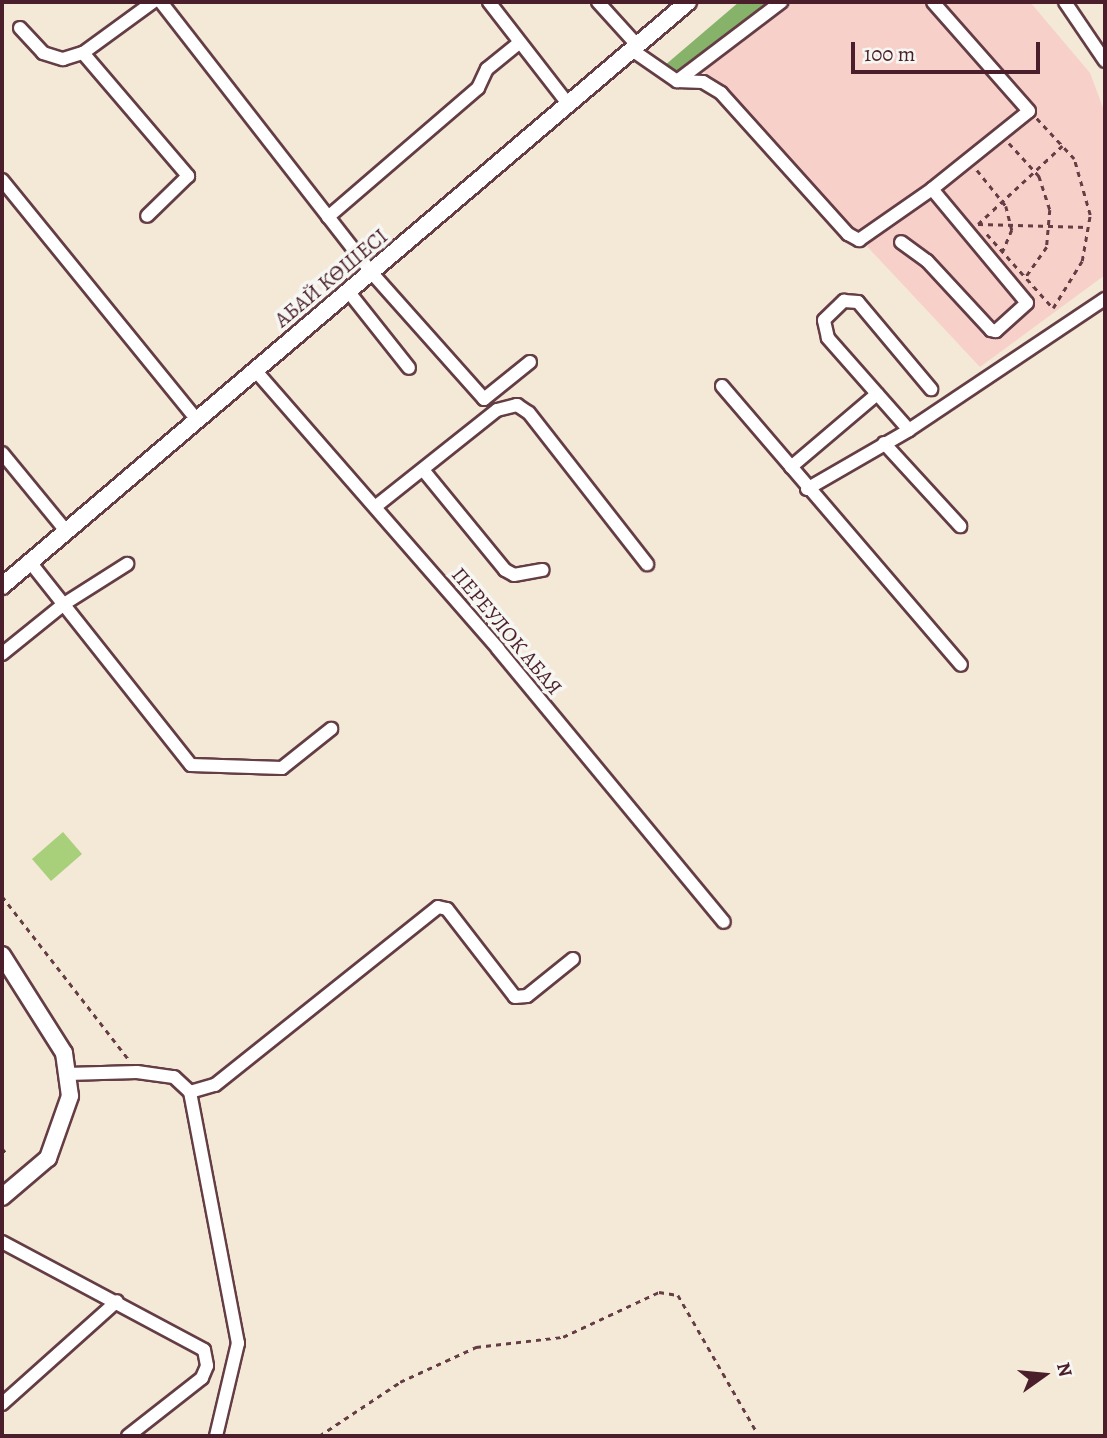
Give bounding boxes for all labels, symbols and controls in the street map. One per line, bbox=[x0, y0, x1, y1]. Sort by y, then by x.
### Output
scale bar bbox=[855, 28, 1044, 72]
text: 100 m bbox=[864, 40, 915, 68]
street label: АБАЙ КӨШЕСІ bbox=[269, 223, 393, 333]
street label: ПЕРЕУЛОК АБАЯ bbox=[446, 562, 568, 700]
north arrow bbox=[1009, 1340, 1079, 1410]
text: N bbox=[1050, 1360, 1079, 1380]

